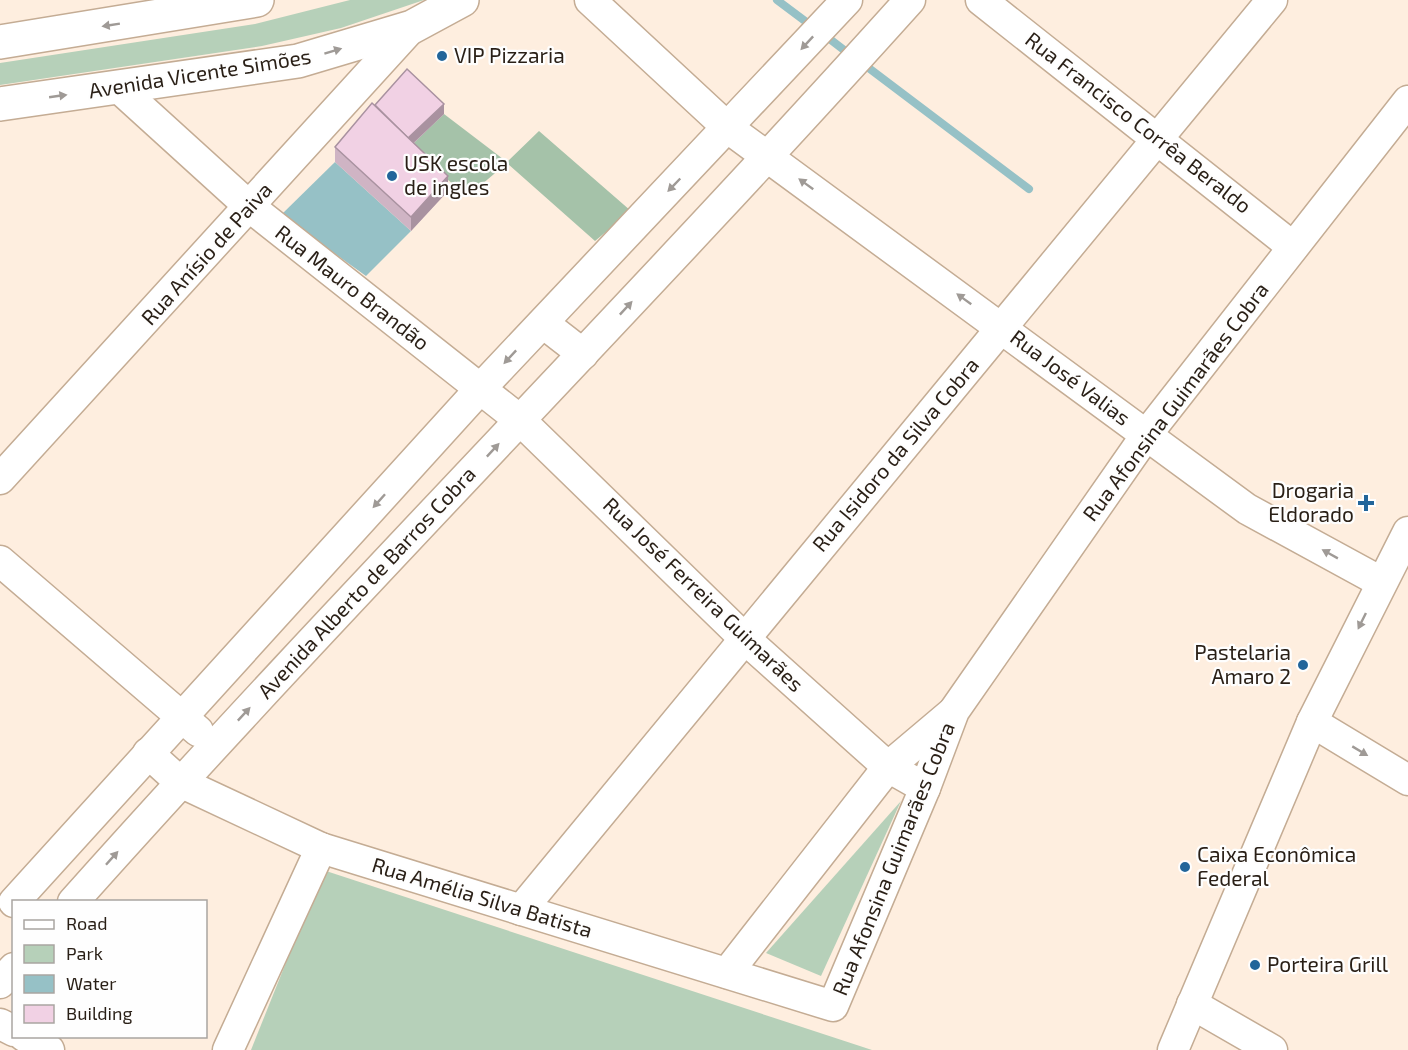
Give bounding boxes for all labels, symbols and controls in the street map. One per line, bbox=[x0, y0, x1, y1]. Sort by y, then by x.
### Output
one-way arrow bbox=[102, 20, 121, 29]
street label: Rua Francisco Corrêa Beraldo bbox=[1021, 26, 1257, 218]
one-way arrow bbox=[801, 35, 814, 50]
place label: VIP Pizzaria bbox=[454, 42, 565, 67]
street label: Avenida Vicente Simões bbox=[87, 43, 313, 102]
one-way arrow bbox=[324, 46, 342, 55]
marker: VIP Pizzaria bbox=[435, 49, 449, 63]
one-way arrow bbox=[49, 92, 68, 101]
place label: USK escola de ingles bbox=[404, 150, 508, 199]
marker: USK escola de ingles bbox=[385, 169, 399, 183]
street label: Rua Anísio de Paiva bbox=[135, 177, 276, 329]
one-way arrow bbox=[667, 178, 681, 192]
one-way arrow bbox=[799, 178, 815, 190]
street label: Rua Mauro Brandão bbox=[271, 219, 435, 355]
street label: Rua Afonsina Guimarães Cobra bbox=[1077, 277, 1273, 525]
one-way arrow bbox=[956, 293, 972, 305]
one-way arrow bbox=[619, 302, 633, 316]
street label: Rua José Valias bbox=[1006, 324, 1136, 430]
one-way arrow bbox=[503, 349, 517, 364]
street label: Rua Isidoro da Silva Cobra bbox=[806, 352, 983, 556]
one-way arrow bbox=[486, 443, 499, 458]
street label: Avenida Alberto de Barros Cobra bbox=[252, 461, 480, 703]
place label: Drogaria Eldorado bbox=[1268, 477, 1354, 526]
street label: Rua José Ferreira Guimarães bbox=[599, 492, 809, 696]
one-way arrow bbox=[373, 493, 386, 508]
marker: Drogaria Eldorado bbox=[1359, 496, 1373, 510]
one-way arrow bbox=[1321, 549, 1338, 559]
one-way arrow bbox=[1357, 613, 1367, 630]
place label: Pastelaria Amaro 2 bbox=[1194, 639, 1291, 688]
marker: Pastelaria Amaro 2 bbox=[1296, 658, 1310, 672]
one-way arrow bbox=[236, 707, 250, 721]
street label: Rua Afonsina Guimarães Cobra bbox=[826, 718, 959, 999]
one-way arrow bbox=[1352, 746, 1369, 756]
place label: Caixa Econômica Federal bbox=[1197, 841, 1356, 890]
one-way arrow bbox=[105, 851, 118, 866]
street label: Rua Amélia Silva Batista bbox=[369, 851, 596, 942]
marker: Caixa Econômica Federal bbox=[1178, 860, 1192, 874]
legend bbox=[12, 900, 207, 1038]
text: Road bbox=[66, 912, 107, 934]
text: Park bbox=[66, 942, 103, 964]
place label: Porteira Grill bbox=[1267, 951, 1389, 976]
marker: Porteira Grill bbox=[1248, 958, 1262, 972]
text: Water bbox=[66, 972, 116, 994]
text: Building bbox=[66, 1002, 133, 1024]

